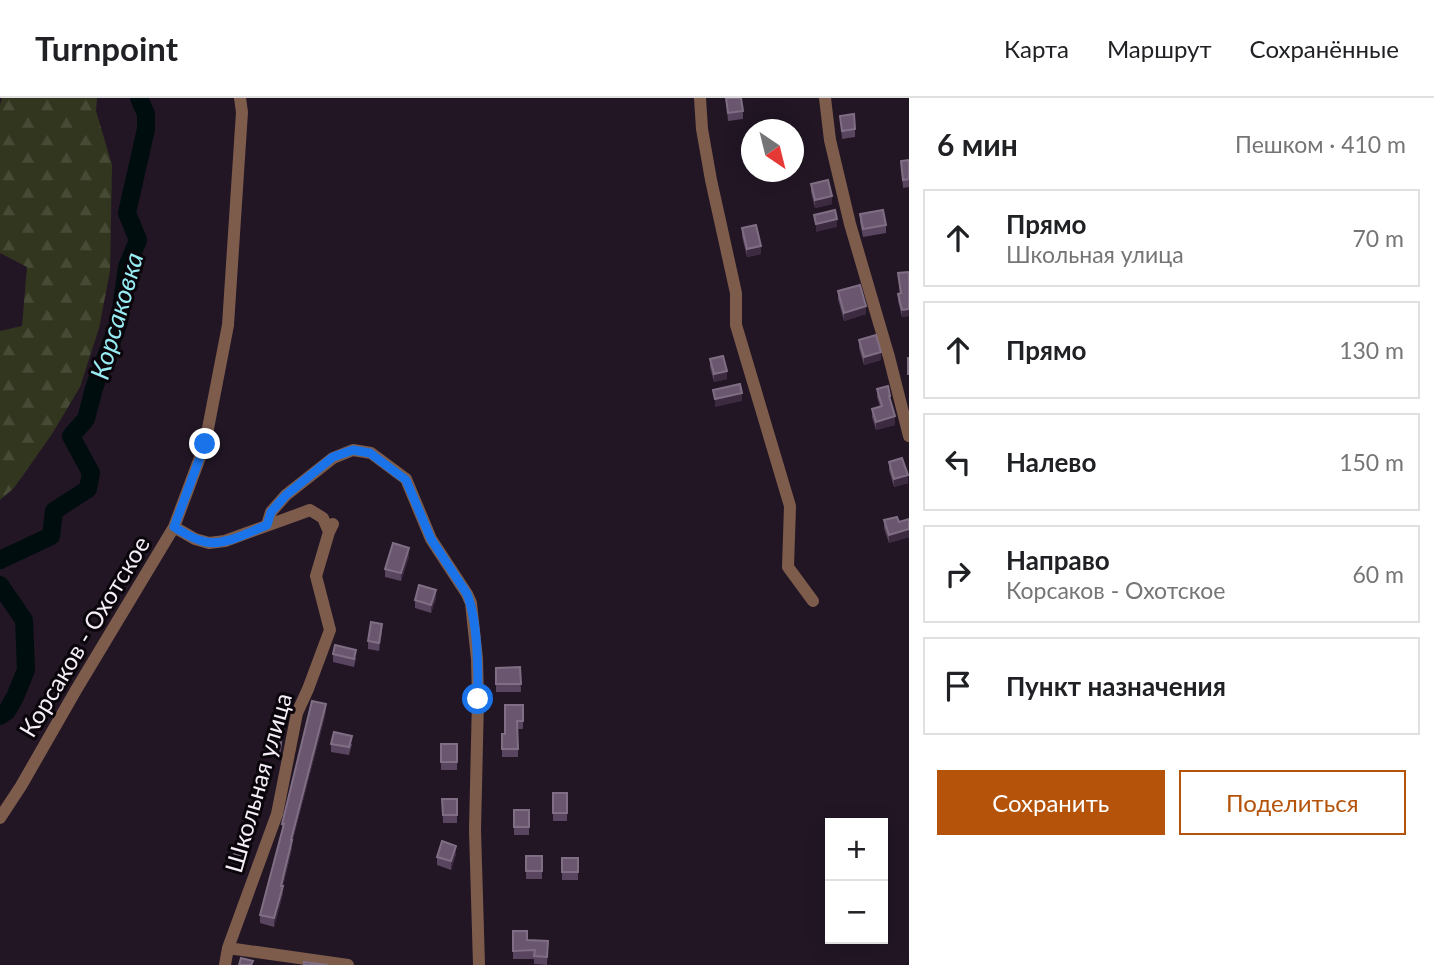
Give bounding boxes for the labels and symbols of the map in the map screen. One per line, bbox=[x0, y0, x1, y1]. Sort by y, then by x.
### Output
north arrow bbox=[741, 119, 804, 182]
water label: Корсаковка bbox=[83, 248, 149, 383]
route end bbox=[189, 428, 220, 459]
street label: Корсаков - Охотское bbox=[12, 531, 155, 742]
route start bbox=[462, 683, 493, 714]
street label: Школьная улица bbox=[218, 690, 297, 876]

